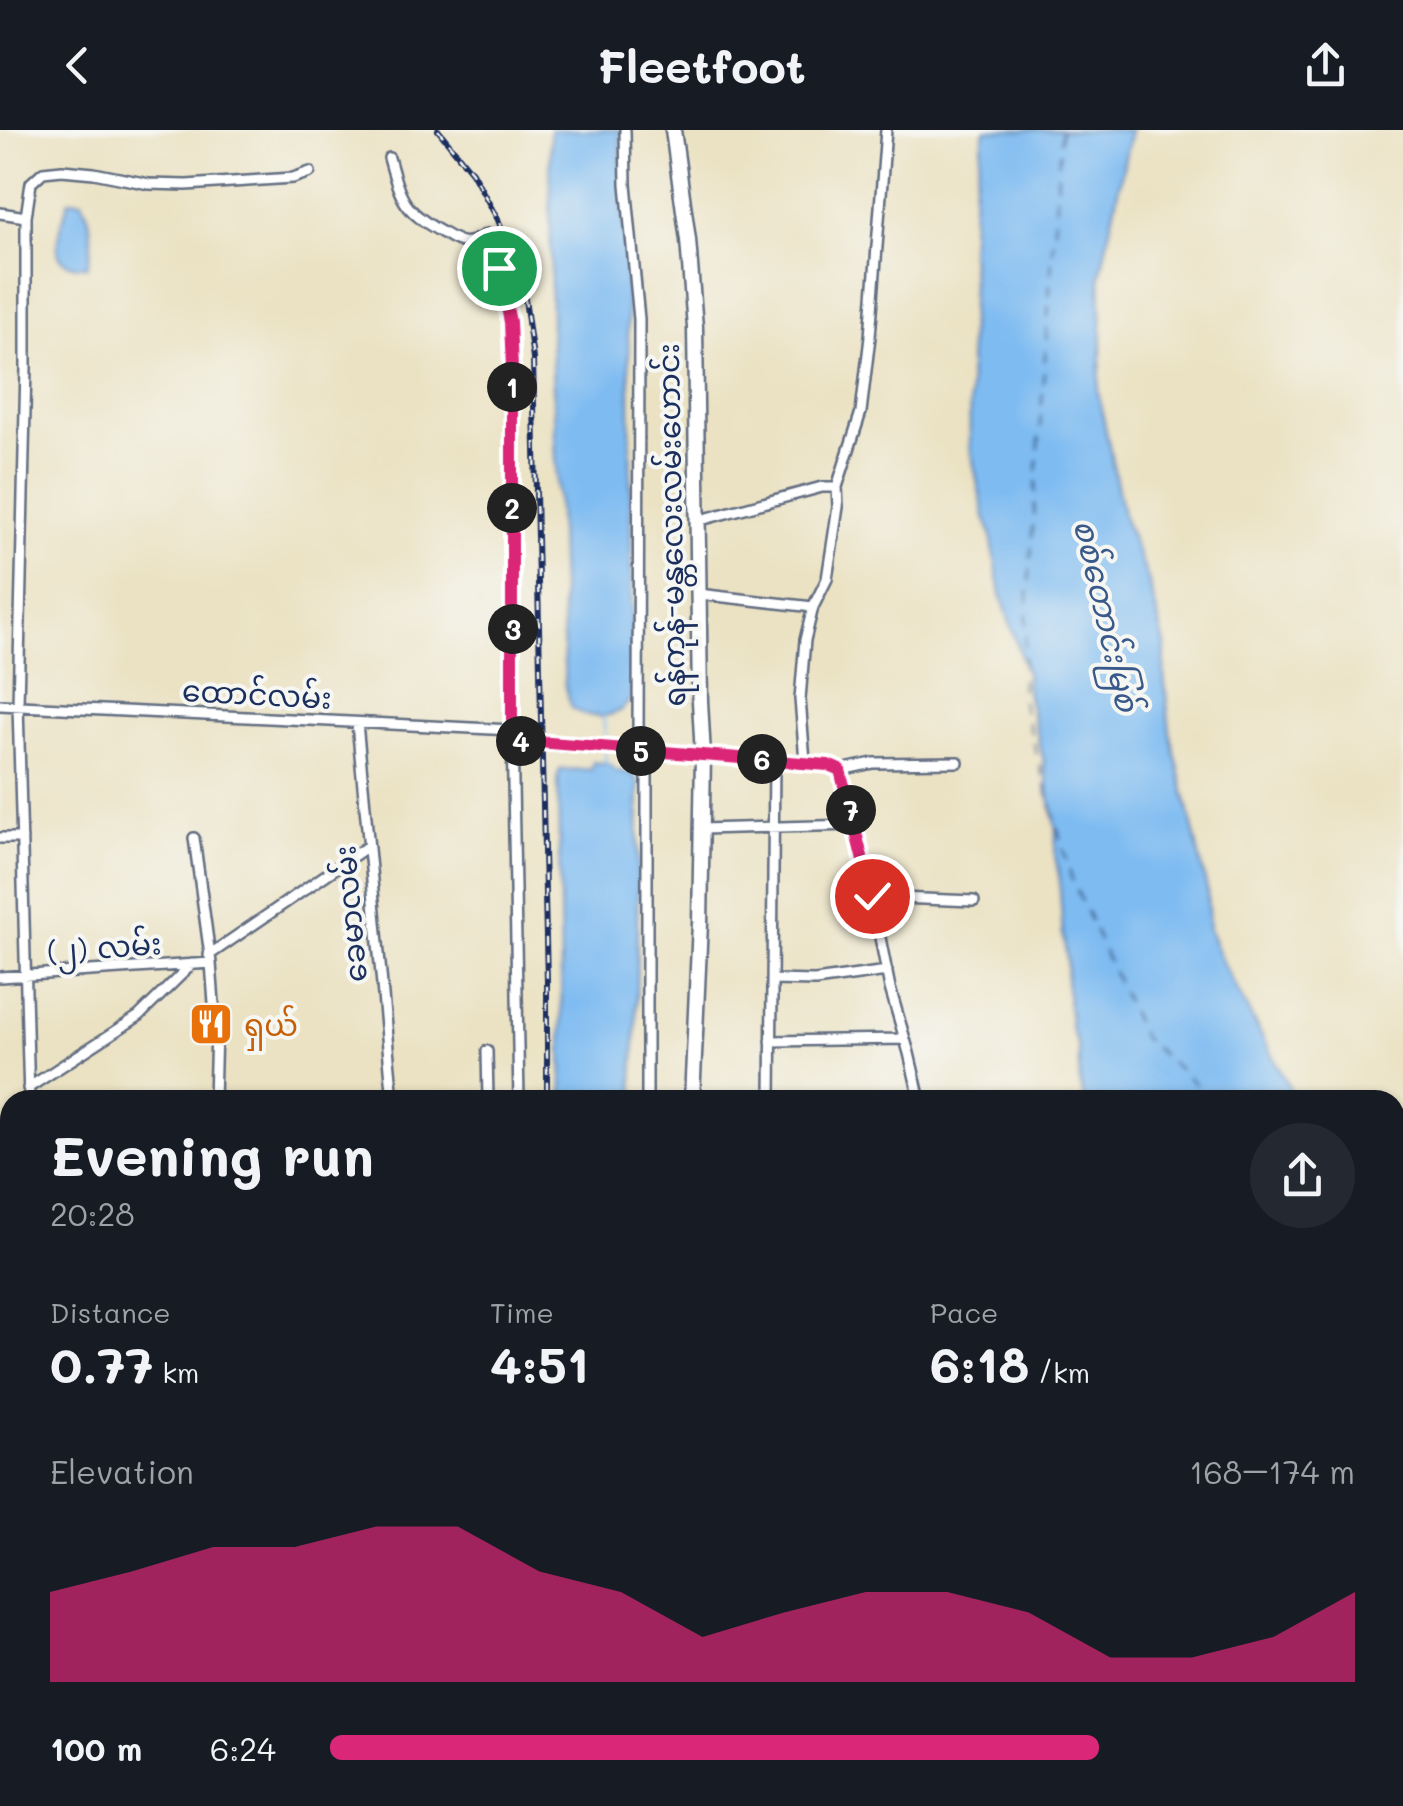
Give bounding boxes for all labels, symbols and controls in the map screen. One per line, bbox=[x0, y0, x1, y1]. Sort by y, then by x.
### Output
text: Fleetfoot bbox=[597, 36, 806, 94]
icon: back bbox=[50, 38, 105, 93]
icon: share bbox=[1298, 38, 1353, 93]
pin bbox=[457, 226, 542, 311]
icon: arrive bbox=[472, 241, 527, 296]
street label: ရန်ကုန်-မန္တလေးလမ်းဟောင်း bbox=[647, 343, 700, 707]
pin: 1 bbox=[487, 362, 537, 412]
text: 1 bbox=[506, 369, 518, 405]
pin: 2 bbox=[487, 483, 537, 533]
text: 2 bbox=[504, 490, 520, 526]
water label: စစ်တောင်းမြစ် bbox=[1059, 515, 1151, 719]
pin: 3 bbox=[488, 604, 538, 654]
text: 3 bbox=[505, 611, 521, 647]
street label: ထောင်လမ်း bbox=[181, 669, 333, 717]
pin: 4 bbox=[496, 716, 546, 766]
text: 4 bbox=[512, 723, 530, 759]
pin: 5 bbox=[616, 726, 666, 776]
text: 5 bbox=[633, 733, 649, 769]
pin: 6 bbox=[737, 734, 787, 784]
text: 6 bbox=[754, 741, 770, 777]
pin: 7 bbox=[826, 785, 876, 835]
text: 7 bbox=[843, 792, 859, 828]
street label: ခေမာလမ်း bbox=[323, 844, 375, 984]
pin bbox=[830, 854, 915, 939]
icon: check bbox=[845, 869, 900, 924]
street label: (၂) လမ်း bbox=[45, 922, 163, 977]
restaurant icon: ရှယ် bbox=[188, 1001, 234, 1047]
place label: ရှယ် bbox=[244, 1004, 298, 1051]
text: Evening run bbox=[50, 1118, 374, 1190]
button: share bbox=[1250, 1123, 1355, 1228]
text: 20:28 bbox=[50, 1192, 135, 1234]
text: Distance bbox=[50, 1294, 171, 1330]
text: Time bbox=[490, 1294, 554, 1330]
text: Pace bbox=[930, 1294, 998, 1330]
text: 0.77 bbox=[50, 1330, 153, 1396]
text: 4:51 bbox=[490, 1330, 589, 1396]
text: 6:18 bbox=[930, 1330, 1029, 1396]
text: km bbox=[153, 1354, 199, 1390]
text: /km bbox=[1029, 1354, 1090, 1390]
text: Elevation bbox=[50, 1450, 194, 1492]
text: 168–174 m bbox=[1189, 1450, 1355, 1492]
text: 100 m bbox=[50, 1727, 142, 1769]
text: 6:24 bbox=[210, 1727, 276, 1769]

